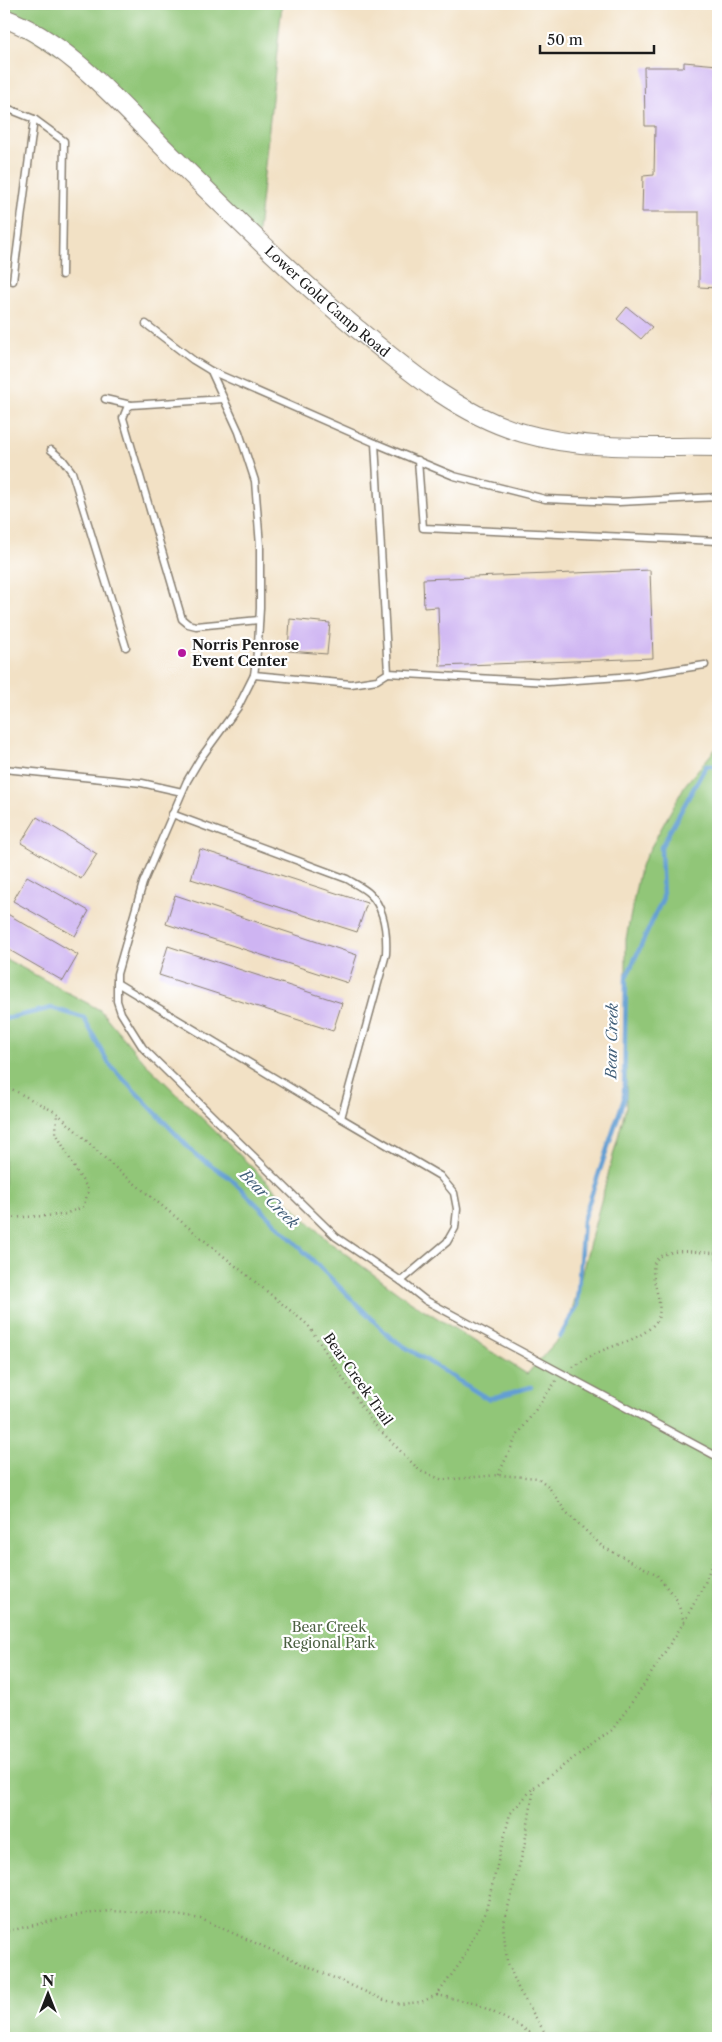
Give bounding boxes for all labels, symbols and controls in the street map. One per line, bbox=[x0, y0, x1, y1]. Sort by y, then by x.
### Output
scale bar bbox=[540, 22, 653, 54]
text: 50 m bbox=[547, 30, 583, 49]
street label: Lower Gold Camp Road bbox=[261, 242, 394, 361]
place label: Norris Penrose Event Center bbox=[192, 636, 299, 670]
marker: Norris Penrose Event Center bbox=[176, 647, 188, 659]
water label: Bear Creek bbox=[601, 1003, 622, 1080]
water label: Bear Creek bbox=[235, 1164, 303, 1232]
street label: Bear Creek Trail bbox=[319, 1329, 397, 1429]
park label: Bear Creek Regional Park bbox=[283, 1618, 376, 1652]
north arrow bbox=[22, 1970, 72, 2020]
text: N bbox=[42, 1972, 54, 1990]

